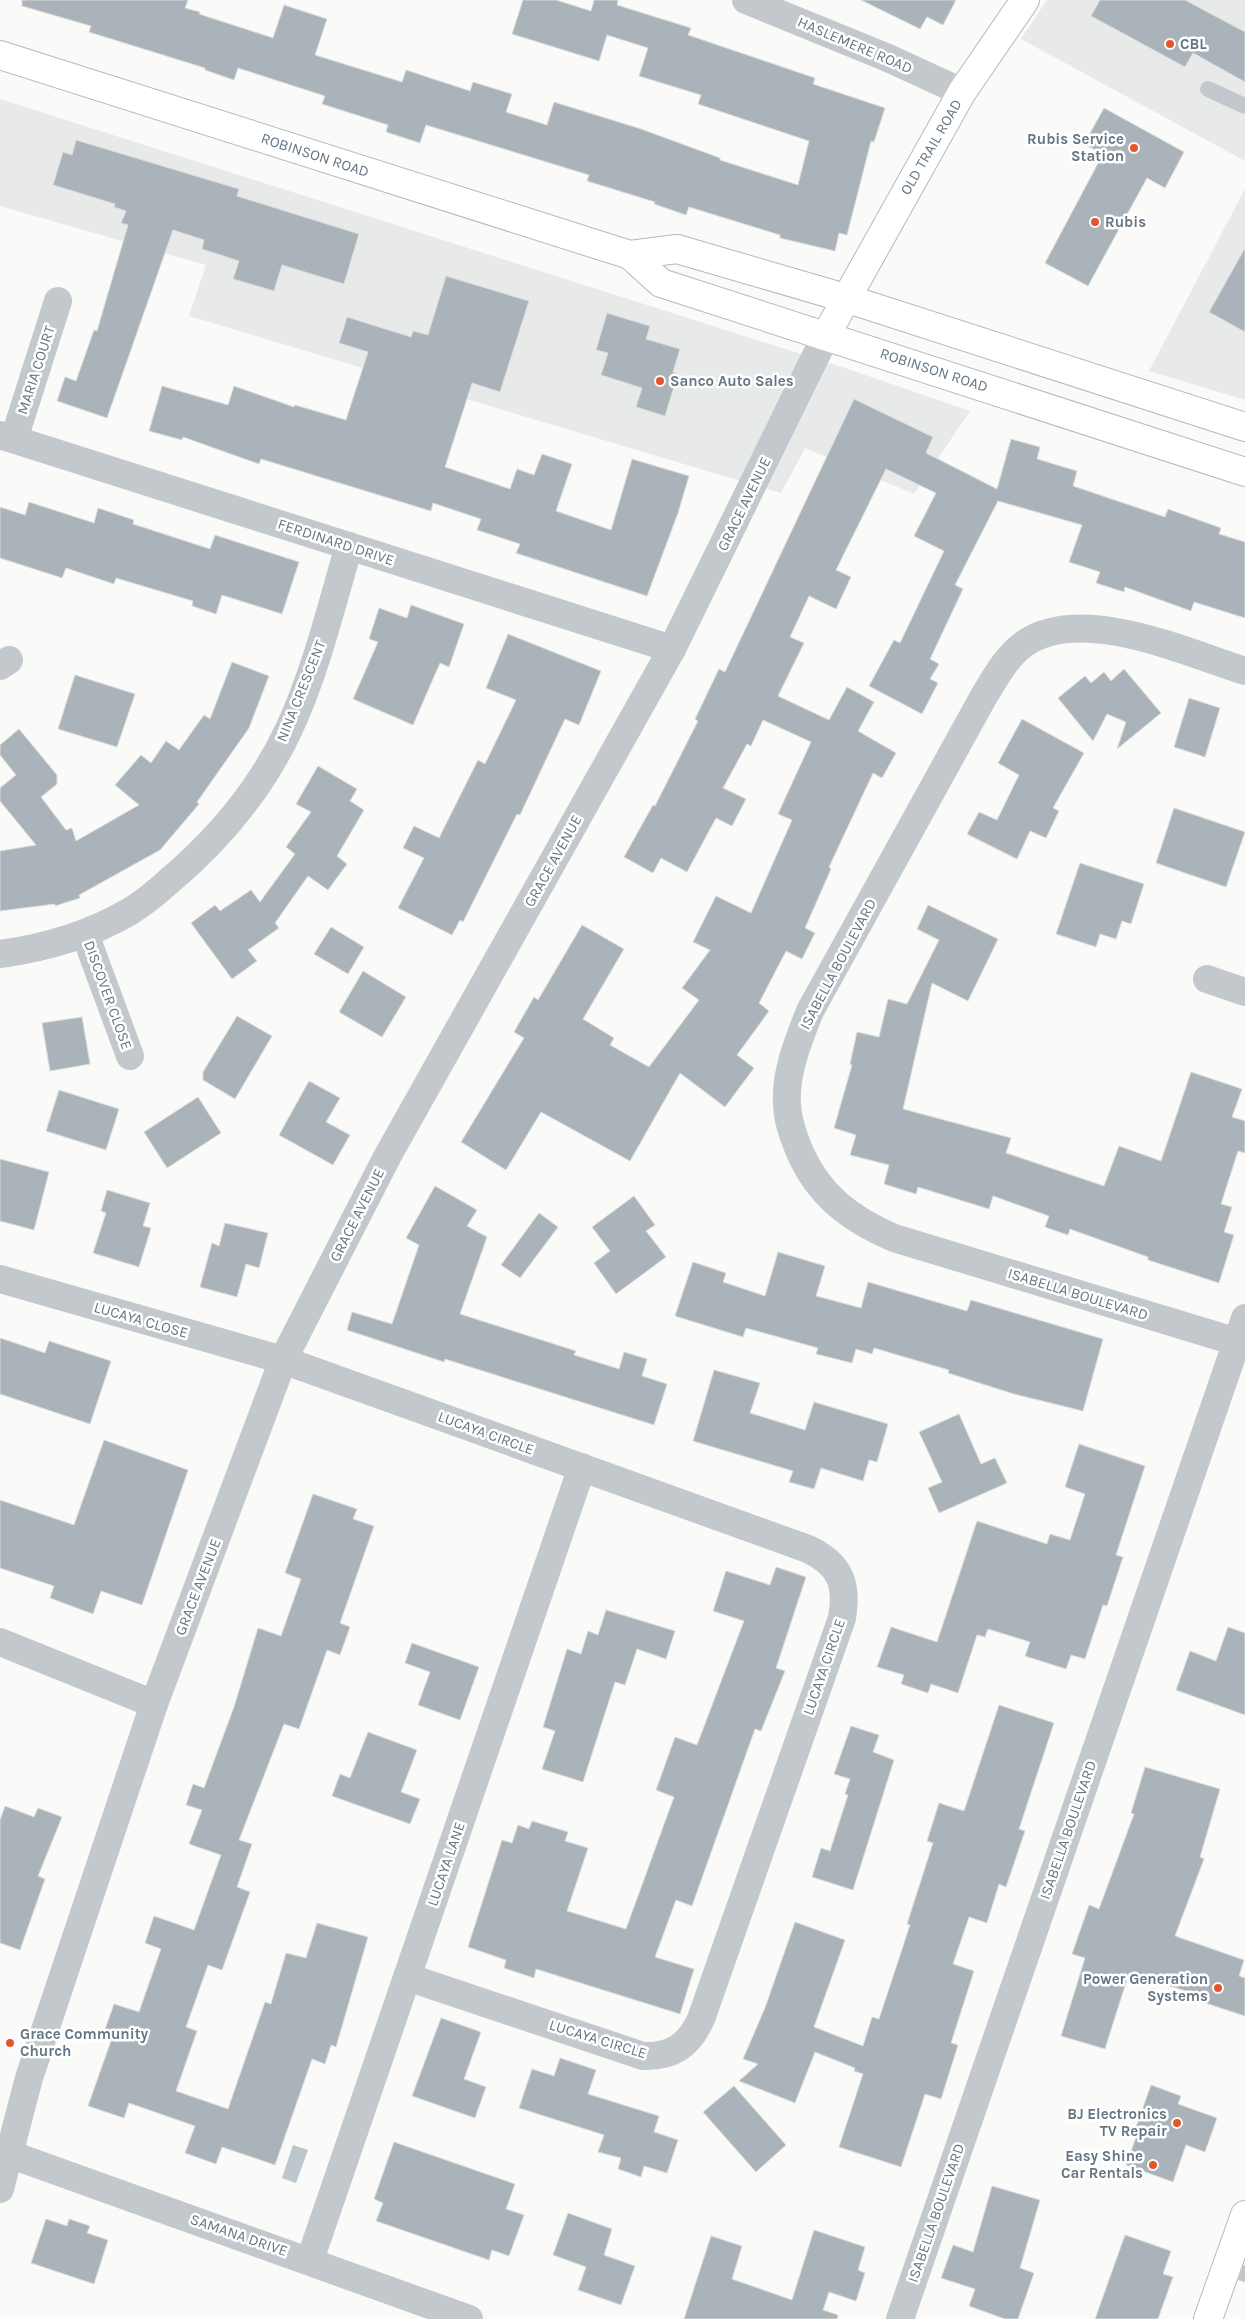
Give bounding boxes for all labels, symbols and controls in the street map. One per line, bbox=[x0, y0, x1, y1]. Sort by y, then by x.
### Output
street label: HASLEMERE ROAD bbox=[795, 13, 915, 77]
place label: CBL bbox=[1180, 35, 1207, 53]
marker: CBL bbox=[1164, 38, 1176, 50]
street label: OLD TRAIL ROAD bbox=[896, 96, 966, 198]
street label: ROBINSON ROAD bbox=[259, 129, 371, 181]
place label: Rubis Service Station bbox=[1027, 130, 1124, 165]
marker: Rubis Service Station bbox=[1128, 142, 1140, 154]
place label: Rubis bbox=[1105, 213, 1146, 231]
marker: Rubis bbox=[1089, 216, 1101, 228]
street label: MARIA COURT bbox=[13, 323, 59, 417]
street label: ROBINSON ROAD bbox=[878, 344, 990, 396]
place label: Sanco Auto Sales bbox=[670, 372, 794, 390]
marker: Sanco Auto Sales bbox=[654, 375, 666, 387]
street label: GRACE AVENUE bbox=[714, 454, 774, 554]
street label: FERDINARD DRIVE bbox=[276, 515, 396, 569]
street label: NINA CRESCENT bbox=[272, 637, 330, 745]
street label: GRACE AVENUE bbox=[520, 812, 586, 910]
street label: ISABELLA BOULEVARD bbox=[796, 895, 880, 1033]
street label: DISCOVER CLOSE bbox=[80, 938, 136, 1052]
street label: GRACE AVENUE bbox=[326, 1165, 388, 1265]
street label: ISABELLA BOULEVARD bbox=[1006, 1264, 1150, 1324]
street label: LUCAYA CLOSE bbox=[92, 1298, 190, 1342]
street label: LUCAYA CIRCLE bbox=[436, 1407, 536, 1459]
street label: GRACE AVENUE bbox=[171, 1536, 225, 1638]
street label: LUCAYA CIRCLE bbox=[799, 1616, 849, 1718]
street label: ISABELLA BOULEVARD bbox=[1036, 1758, 1100, 1902]
street label: LUCAYA LANE bbox=[423, 1820, 469, 1908]
place label: Power Generation Systems bbox=[1083, 1970, 1208, 2005]
marker: Power Generation Systems bbox=[1212, 1982, 1224, 1994]
street label: LUCAYA CIRCLE bbox=[547, 2016, 649, 2062]
place label: Grace Community Church bbox=[20, 2025, 149, 2060]
marker: Grace Community Church bbox=[4, 2037, 16, 2049]
place label: BJ Electronics TV Repair bbox=[1067, 2105, 1167, 2140]
marker: BJ Electronics TV Repair bbox=[1171, 2117, 1183, 2129]
street label: ISABELLA BOULEVARD bbox=[904, 2141, 968, 2285]
place label: Easy Shine Car Rentals bbox=[1061, 2147, 1143, 2182]
marker: Easy Shine Car Rentals bbox=[1147, 2159, 1159, 2171]
street label: SAMANA DRIVE bbox=[188, 2210, 290, 2260]

